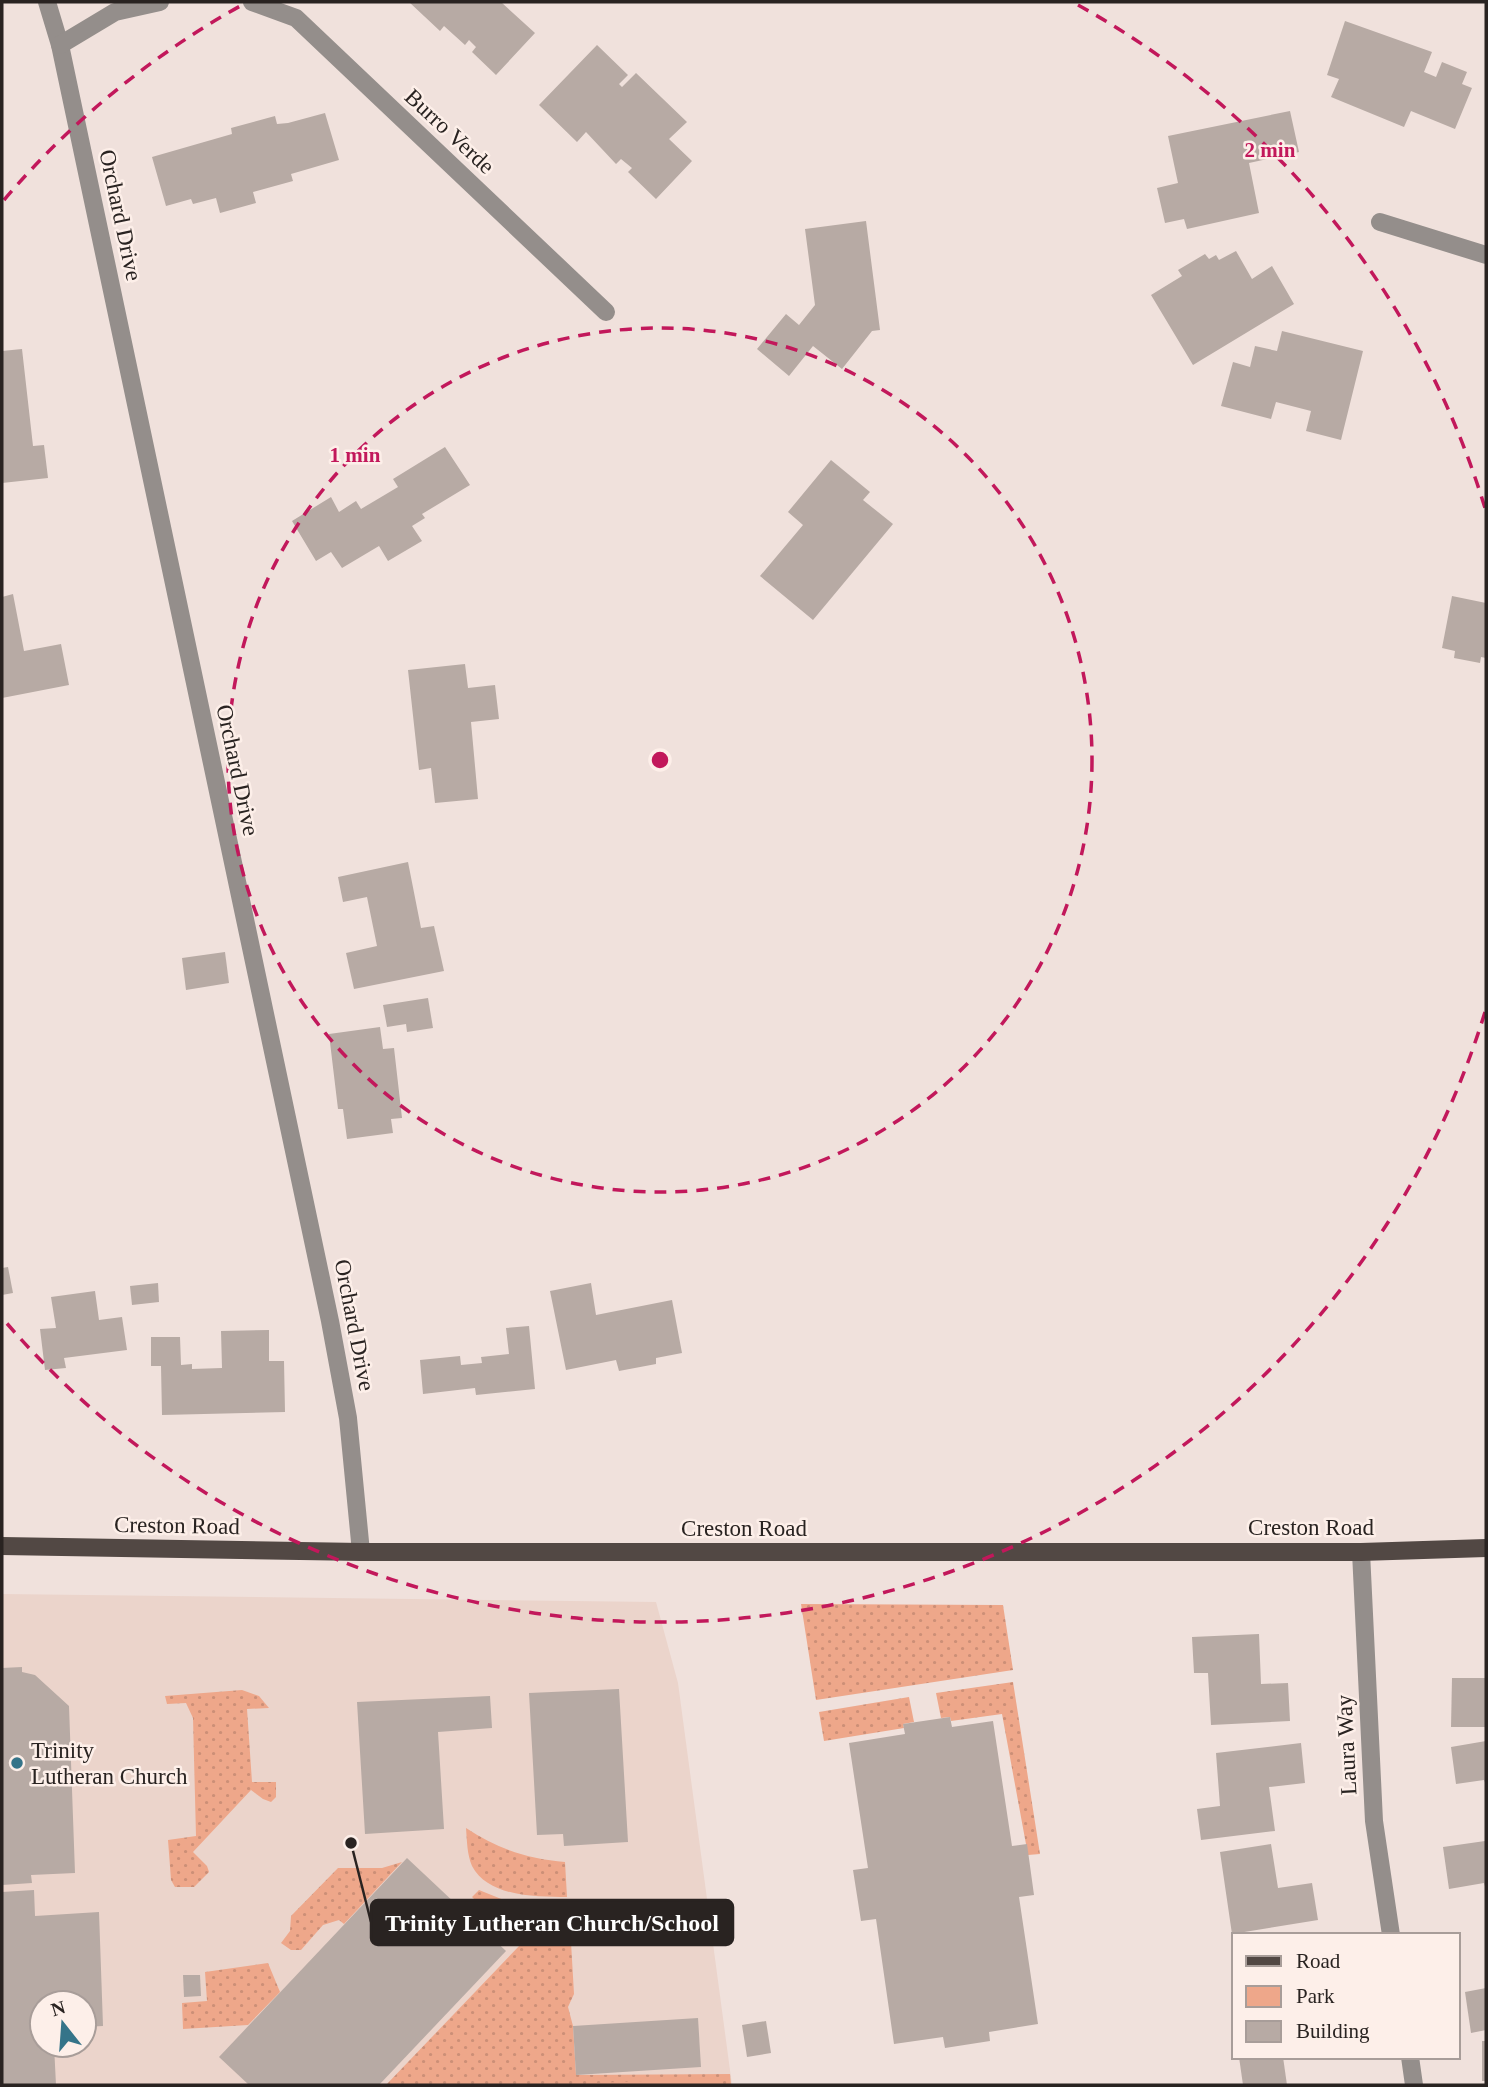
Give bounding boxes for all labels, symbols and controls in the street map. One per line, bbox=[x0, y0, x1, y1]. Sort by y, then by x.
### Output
street label: Burro Verde bbox=[400, 84, 499, 179]
text: 2 min bbox=[1245, 138, 1296, 162]
street label: Orchard Drive bbox=[94, 147, 147, 283]
text: 1 min bbox=[330, 443, 381, 467]
street label: Orchard Drive bbox=[211, 702, 264, 838]
centre of rings bbox=[648, 748, 672, 772]
street label: Orchard Drive bbox=[330, 1257, 380, 1393]
street label: Creston Road bbox=[114, 1512, 241, 1539]
street label: Creston Road bbox=[1248, 1515, 1374, 1540]
street label: Creston Road bbox=[681, 1516, 807, 1541]
street label: Laura Way bbox=[1331, 1694, 1362, 1796]
place label: Trinity Lutheran Church bbox=[31, 1738, 188, 1789]
marker: Trinity Lutheran Church bbox=[9, 1755, 25, 1771]
callout: Trinity Lutheran Church/School bbox=[371, 1900, 733, 1945]
text: Trinity Lutheran Church/School bbox=[385, 1910, 719, 1936]
legend bbox=[1232, 1933, 1460, 2059]
text: Road bbox=[1296, 1949, 1341, 1973]
text: Park bbox=[1296, 1984, 1335, 2008]
north arrow bbox=[28, 1989, 98, 2059]
text: N bbox=[49, 1996, 68, 2020]
text: Building bbox=[1296, 2019, 1370, 2043]

